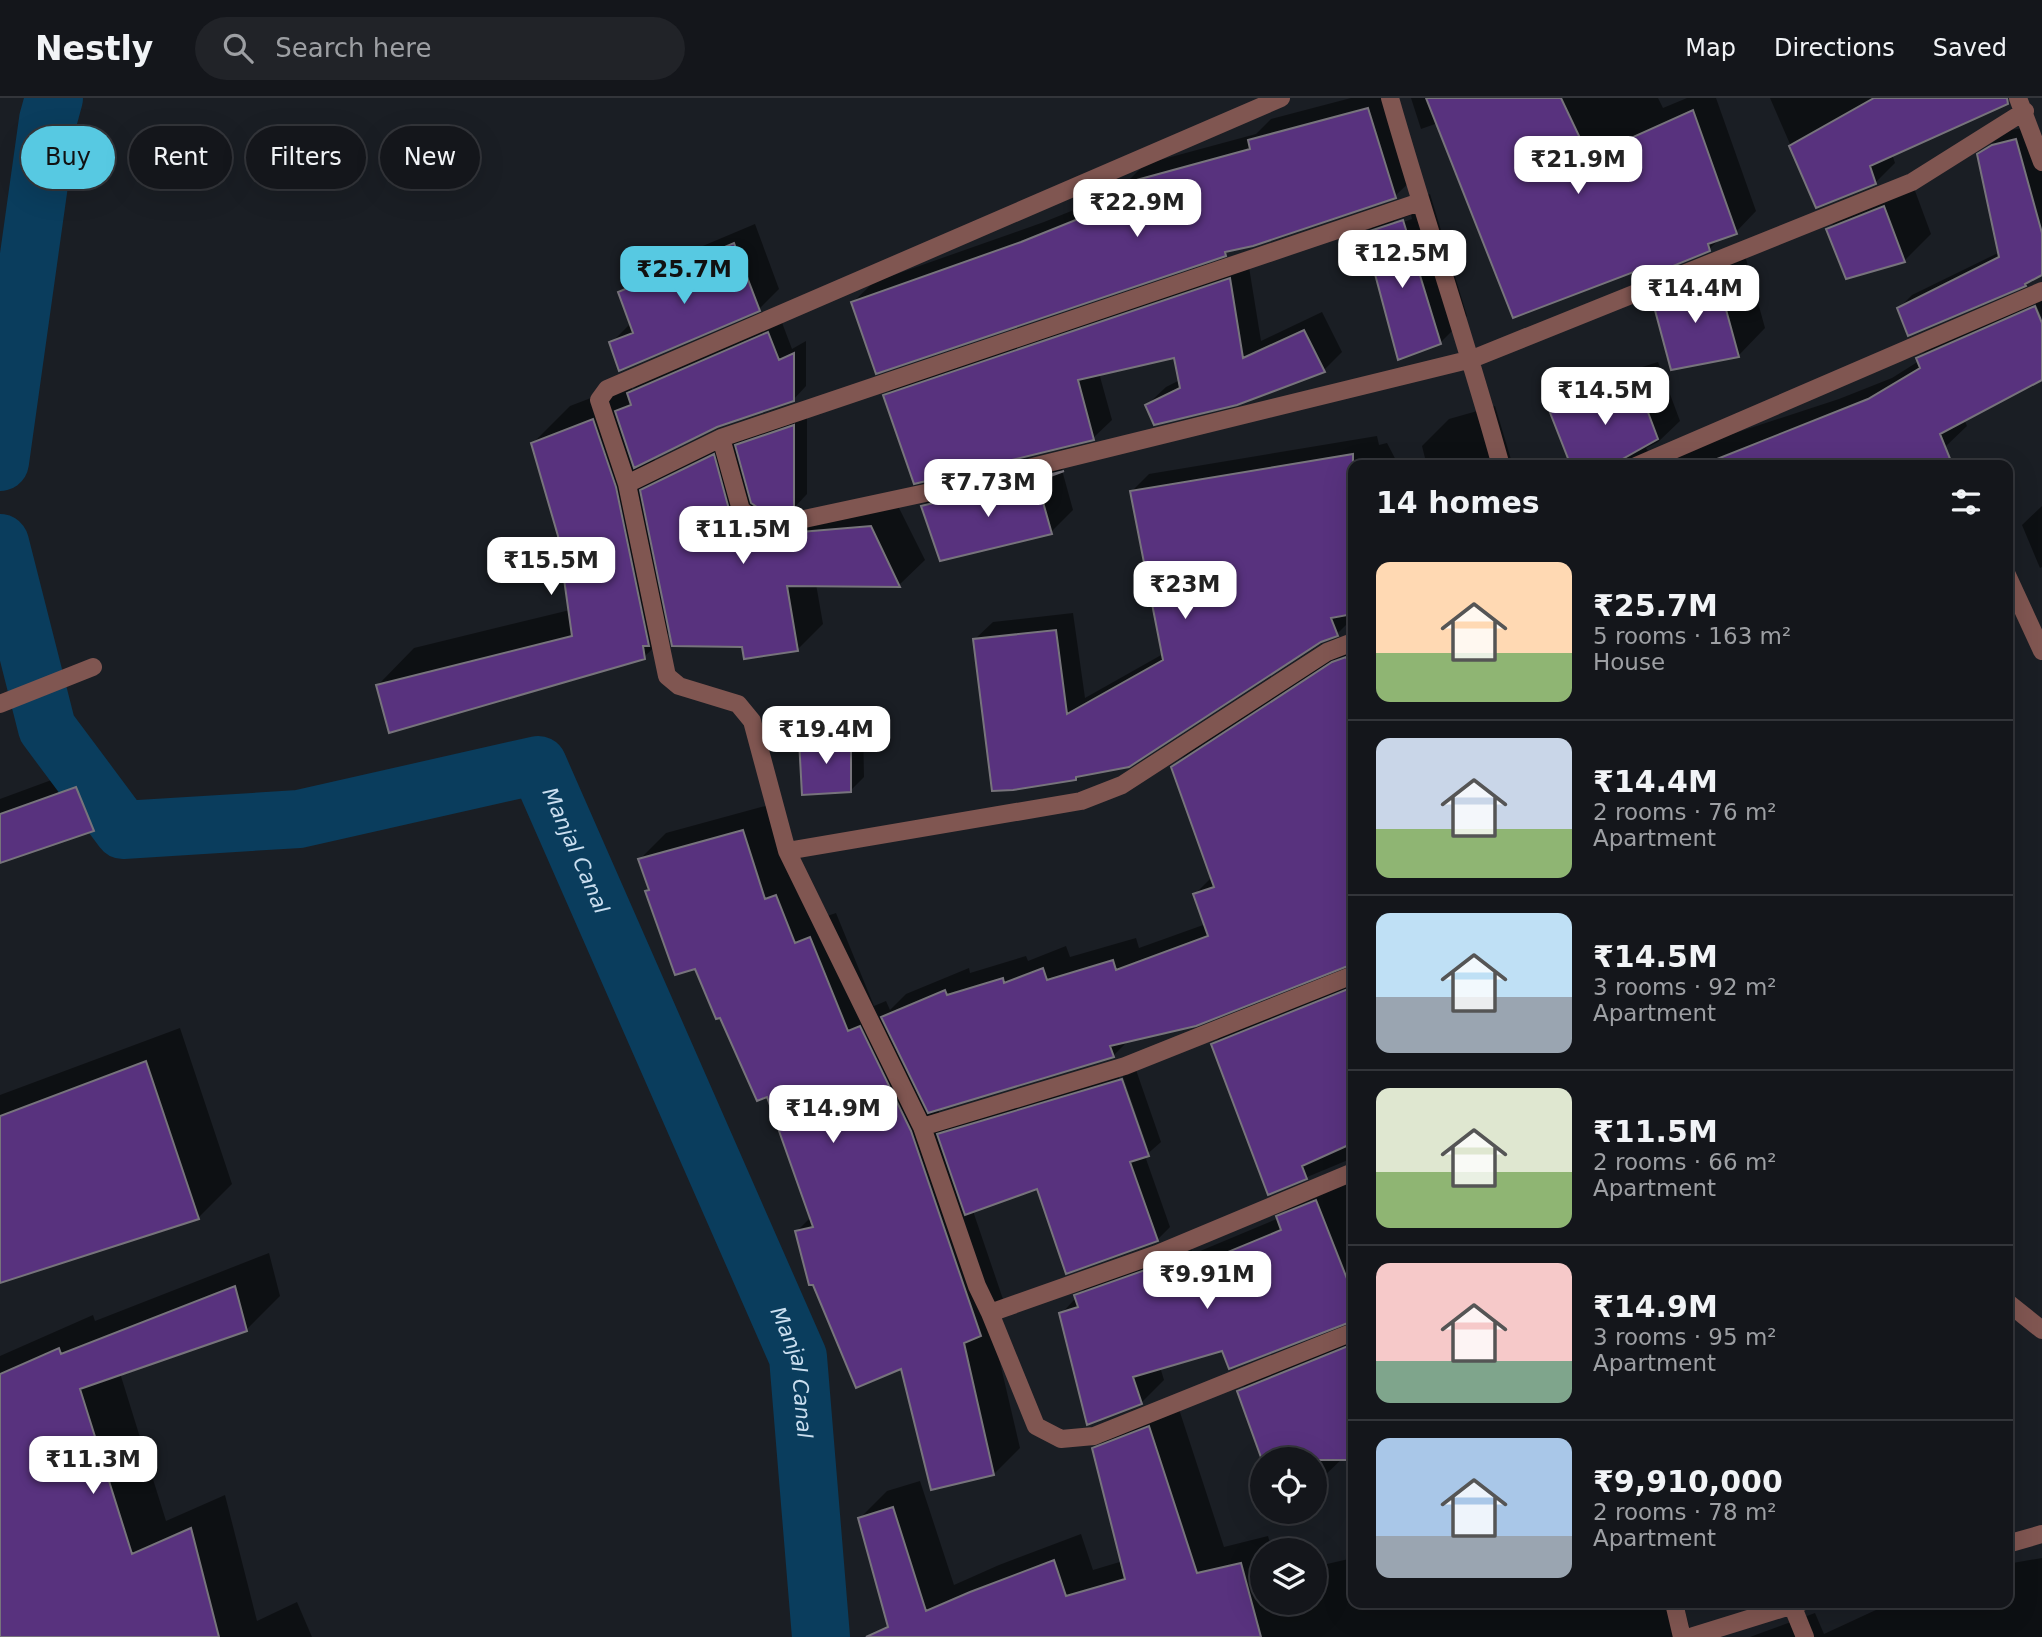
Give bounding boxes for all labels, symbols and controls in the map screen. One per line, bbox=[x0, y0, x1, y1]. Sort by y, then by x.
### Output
search box bbox=[195, 17, 685, 80]
text: Nestly bbox=[35, 29, 153, 68]
icon: search bbox=[219, 29, 257, 67]
text: Search here bbox=[275, 33, 431, 63]
text: Map bbox=[1685, 34, 1736, 62]
text: Directions bbox=[1774, 34, 1895, 62]
text: Saved bbox=[1933, 34, 2007, 62]
chip: Buy bbox=[21, 126, 115, 189]
chip: Rent bbox=[129, 126, 232, 189]
chip: Filters bbox=[246, 126, 366, 189]
chip: New bbox=[380, 126, 480, 189]
pin: ₹21.9M bbox=[1521, 136, 1635, 196]
text: ₹21.9M bbox=[1530, 146, 1626, 172]
pin: ₹22.9M bbox=[1080, 180, 1194, 239]
text: ₹22.9M bbox=[1089, 189, 1185, 215]
pin: ₹12.5M bbox=[1345, 230, 1459, 290]
text: ₹12.5M bbox=[1354, 240, 1450, 266]
pin: ₹25.7M bbox=[627, 246, 741, 306]
text: ₹25.7M bbox=[636, 256, 732, 282]
pin: ₹14.4M bbox=[1638, 266, 1752, 325]
text: ₹14.4M bbox=[1647, 275, 1743, 301]
pin: ₹14.5M bbox=[1548, 368, 1662, 427]
text: ₹14.5M bbox=[1557, 377, 1653, 403]
pin: ₹7.73M bbox=[931, 460, 1045, 519]
text: ₹7.73M bbox=[940, 469, 1036, 495]
icon: filters bbox=[1947, 483, 1985, 521]
text: 14 homes bbox=[1376, 485, 1540, 520]
pin: ₹11.5M bbox=[686, 506, 800, 566]
text: ₹11.5M bbox=[695, 516, 791, 542]
pin: ₹15.5M bbox=[494, 538, 608, 597]
text: ₹15.5M bbox=[503, 547, 599, 573]
pin: ₹23M bbox=[1144, 561, 1226, 621]
text: ₹23M bbox=[1150, 571, 1220, 597]
text: ₹25.7M bbox=[1593, 588, 1718, 623]
icon: home bbox=[1432, 590, 1516, 674]
text: 5 rooms · 163 m² bbox=[1593, 623, 1791, 649]
text: House bbox=[1593, 649, 1665, 675]
pin: ₹19.4M bbox=[769, 706, 883, 766]
text: ₹19.4M bbox=[778, 716, 874, 742]
text: ₹14.4M bbox=[1593, 764, 1718, 799]
icon: home bbox=[1432, 766, 1516, 850]
water label: Manjal Canal bbox=[537, 784, 614, 917]
text: 2 rooms · 76 m² bbox=[1593, 799, 1777, 825]
text: Apartment bbox=[1593, 825, 1716, 851]
text: ₹14.5M bbox=[1593, 939, 1718, 974]
icon: home bbox=[1432, 941, 1516, 1025]
text: 3 rooms · 92 m² bbox=[1593, 974, 1777, 1000]
text: Apartment bbox=[1593, 1000, 1716, 1026]
pin: ₹14.9M bbox=[776, 1086, 890, 1145]
text: ₹14.9M bbox=[785, 1095, 881, 1121]
text: ₹11.5M bbox=[1593, 1114, 1718, 1149]
icon: home bbox=[1432, 1116, 1516, 1200]
text: 2 rooms · 66 m² bbox=[1593, 1149, 1777, 1175]
text: Apartment bbox=[1593, 1175, 1716, 1201]
pin: ₹9.91M bbox=[1150, 1252, 1264, 1311]
text: ₹9.91M bbox=[1159, 1261, 1255, 1287]
text: ₹14.9M bbox=[1593, 1289, 1718, 1324]
icon: home bbox=[1432, 1291, 1516, 1375]
water label: Manjal Canal bbox=[765, 1303, 817, 1439]
text: 3 rooms · 95 m² bbox=[1593, 1324, 1777, 1350]
text: Apartment bbox=[1593, 1350, 1716, 1376]
pin: ₹11.3M bbox=[36, 1436, 150, 1496]
text: ₹11.3M bbox=[45, 1446, 141, 1472]
map controls bbox=[1250, 1447, 1327, 1615]
button: locate bbox=[1250, 1447, 1327, 1524]
text: ₹9,910,000 bbox=[1593, 1464, 1783, 1499]
icon: home bbox=[1432, 1466, 1516, 1550]
text: 2 rooms · 78 m² bbox=[1593, 1499, 1777, 1525]
text: Apartment bbox=[1593, 1525, 1716, 1551]
button: layers bbox=[1250, 1538, 1327, 1615]

